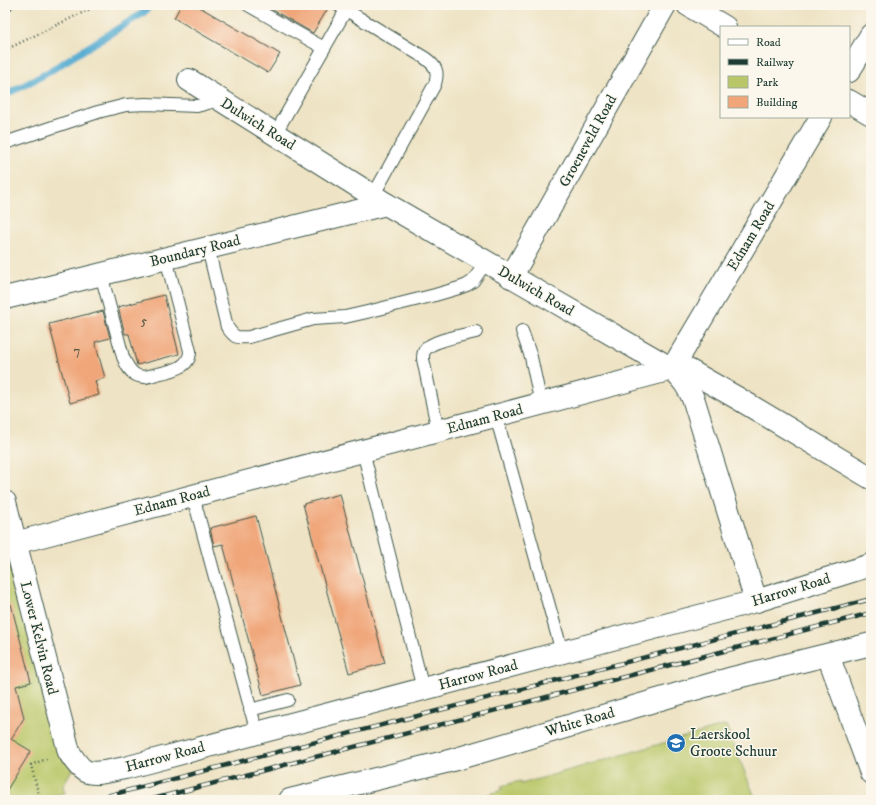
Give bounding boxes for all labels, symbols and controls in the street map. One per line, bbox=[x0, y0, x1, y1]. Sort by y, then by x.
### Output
legend bbox=[720, 26, 850, 118]
text: Road bbox=[756, 35, 781, 50]
text: Railway bbox=[756, 55, 794, 70]
text: Park bbox=[756, 75, 778, 90]
street label: Groeneveld Road bbox=[555, 91, 621, 190]
street label: Dulwich Road bbox=[217, 93, 299, 155]
text: Building bbox=[756, 95, 797, 110]
street label: Ednam Road bbox=[723, 197, 779, 274]
street label: Boundary Road bbox=[148, 230, 243, 271]
street label: Dulwich Road bbox=[495, 262, 578, 321]
house number: 5 bbox=[141, 313, 148, 329]
house number: 7 bbox=[74, 343, 81, 359]
street label: Ednam Road bbox=[445, 400, 526, 438]
street label: Ednam Road bbox=[132, 482, 213, 520]
street label: Harrow Road bbox=[749, 569, 833, 611]
street label: Lower Kelvin Road bbox=[16, 579, 62, 697]
street label: Harrow Road bbox=[436, 655, 520, 695]
street label: White Road bbox=[542, 703, 617, 741]
place label: Laerskool Groote Schuur bbox=[690, 725, 777, 761]
school or university icon: Laerskool Groote Schuur bbox=[665, 732, 687, 754]
street label: Harrow Road bbox=[123, 737, 207, 777]

